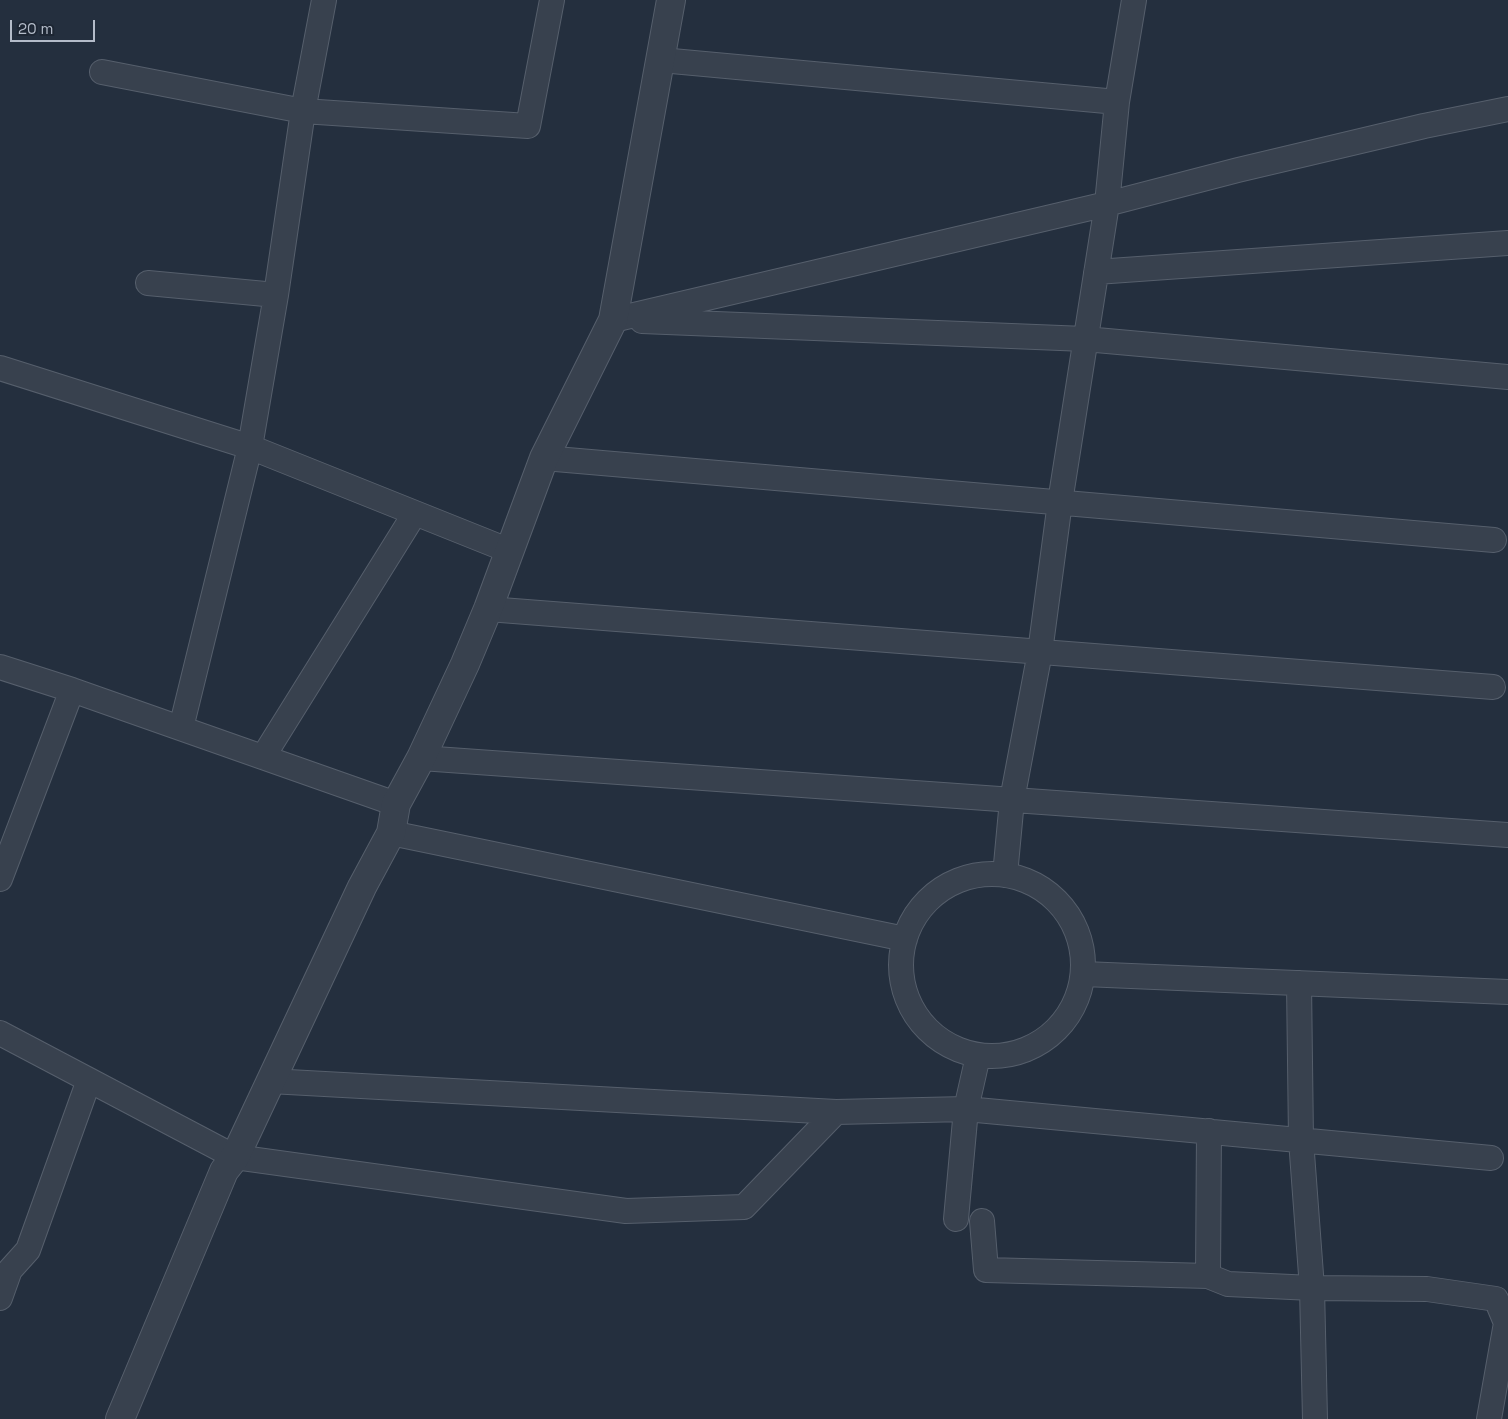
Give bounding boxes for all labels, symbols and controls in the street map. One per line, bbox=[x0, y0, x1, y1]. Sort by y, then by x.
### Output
scale bar bbox=[12, 10, 98, 42]
text: 20 m bbox=[18, 19, 53, 38]

